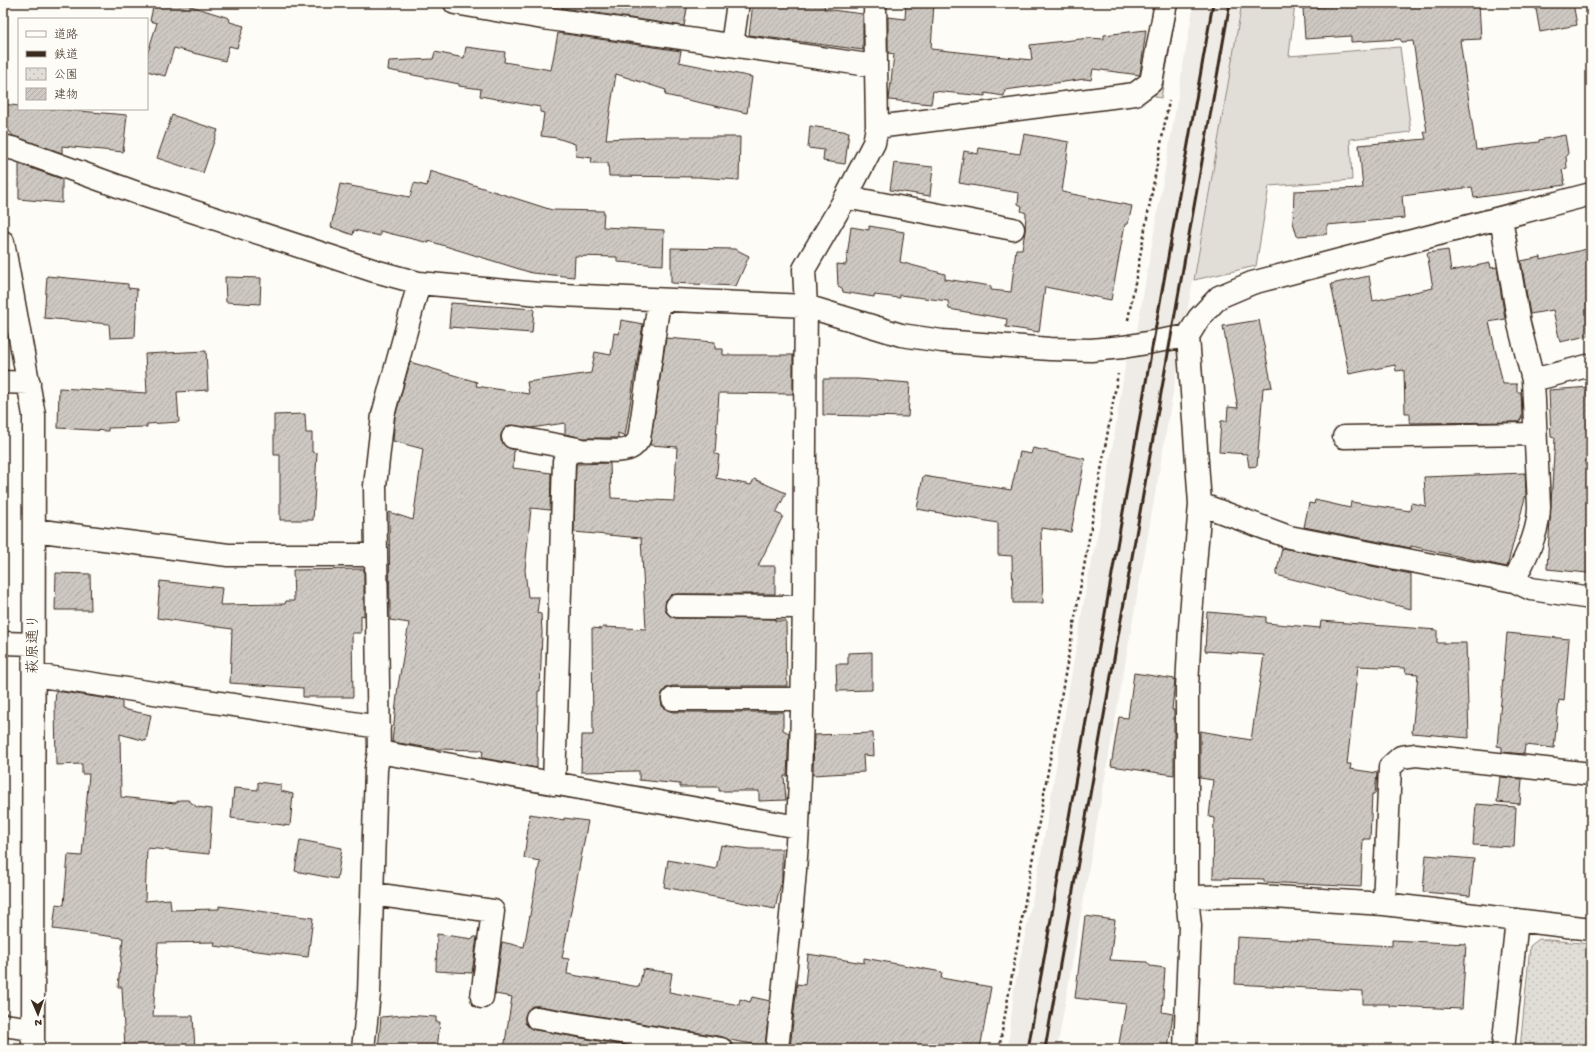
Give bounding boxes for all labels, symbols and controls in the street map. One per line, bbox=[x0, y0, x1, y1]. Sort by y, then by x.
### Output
legend bbox=[18, 18, 148, 110]
text: 道路 bbox=[54, 28, 78, 43]
text: 鉄道 bbox=[54, 48, 78, 63]
text: 公園 bbox=[54, 68, 78, 83]
text: 建物 bbox=[54, 88, 78, 103]
street label: 萩原通り bbox=[24, 614, 43, 674]
north arrow bbox=[18, 994, 58, 1034]
text: N bbox=[34, 1016, 42, 1028]

